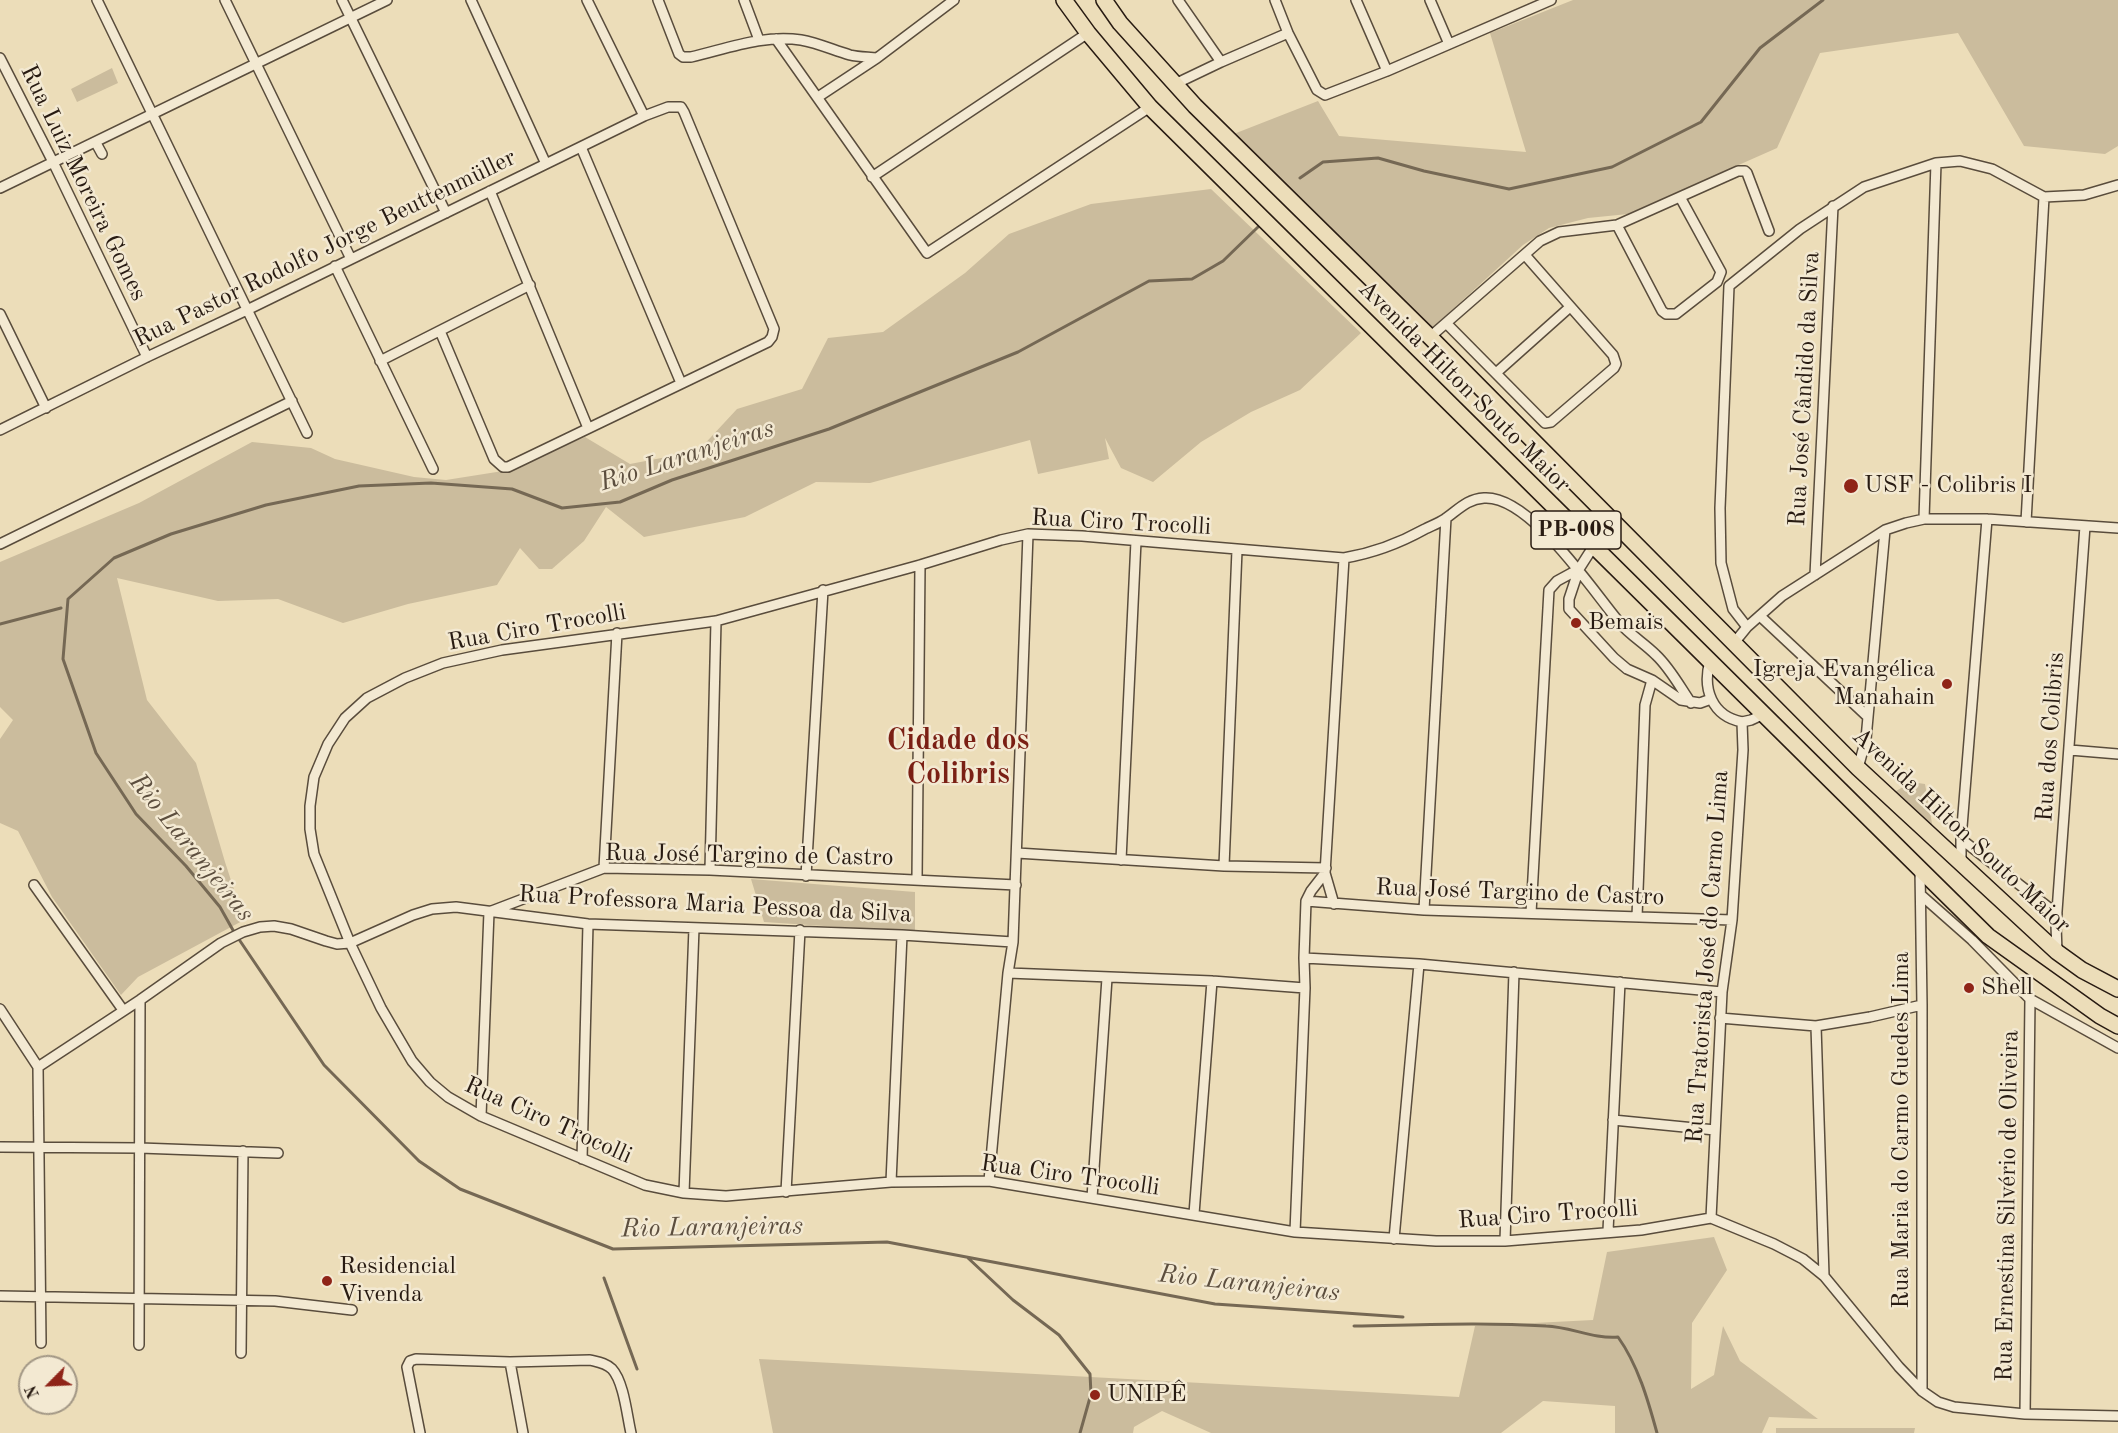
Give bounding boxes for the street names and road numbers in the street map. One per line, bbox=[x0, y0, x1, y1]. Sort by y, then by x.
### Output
street label: Rua Luiz Moreira Gomes bbox=[13, 60, 153, 306]
street label: Rua Pastor Rodolfo Jorge Beuttenmüller bbox=[129, 144, 521, 354]
street label: Rua José Cândido da Silva bbox=[1783, 251, 1827, 527]
street label: Avenida Hilton Souto Maior bbox=[1352, 275, 1576, 499]
street label: Rua Ciro Trocolli bbox=[1030, 504, 1212, 542]
road number: PB-008 bbox=[1531, 511, 1621, 549]
street label: Rua Ciro Trocolli bbox=[446, 598, 628, 658]
street label: Rua dos Colibris bbox=[2031, 651, 2071, 823]
street label: Avenida Hilton Souto Maior bbox=[1846, 722, 2076, 940]
street label: Rua Tratorista José do Carmo Lima bbox=[1681, 769, 1735, 1145]
street label: Rua José Targino de Castro bbox=[604, 839, 894, 873]
street label: Rua José Targino de Castro bbox=[1375, 874, 1665, 912]
street label: Rua Professora Maria Pessoa da Silva bbox=[518, 880, 912, 930]
street label: Rua Maria do Carmo Guedes Lima bbox=[1888, 951, 1916, 1309]
street label: Rua Ernestina Silvério de Oliveira bbox=[1991, 1030, 2025, 1382]
street label: Rua Ciro Trocolli bbox=[460, 1071, 636, 1171]
street label: Rua Ciro Trocolli bbox=[979, 1149, 1161, 1203]
street label: Rua Ciro Trocolli bbox=[1457, 1194, 1639, 1236]

